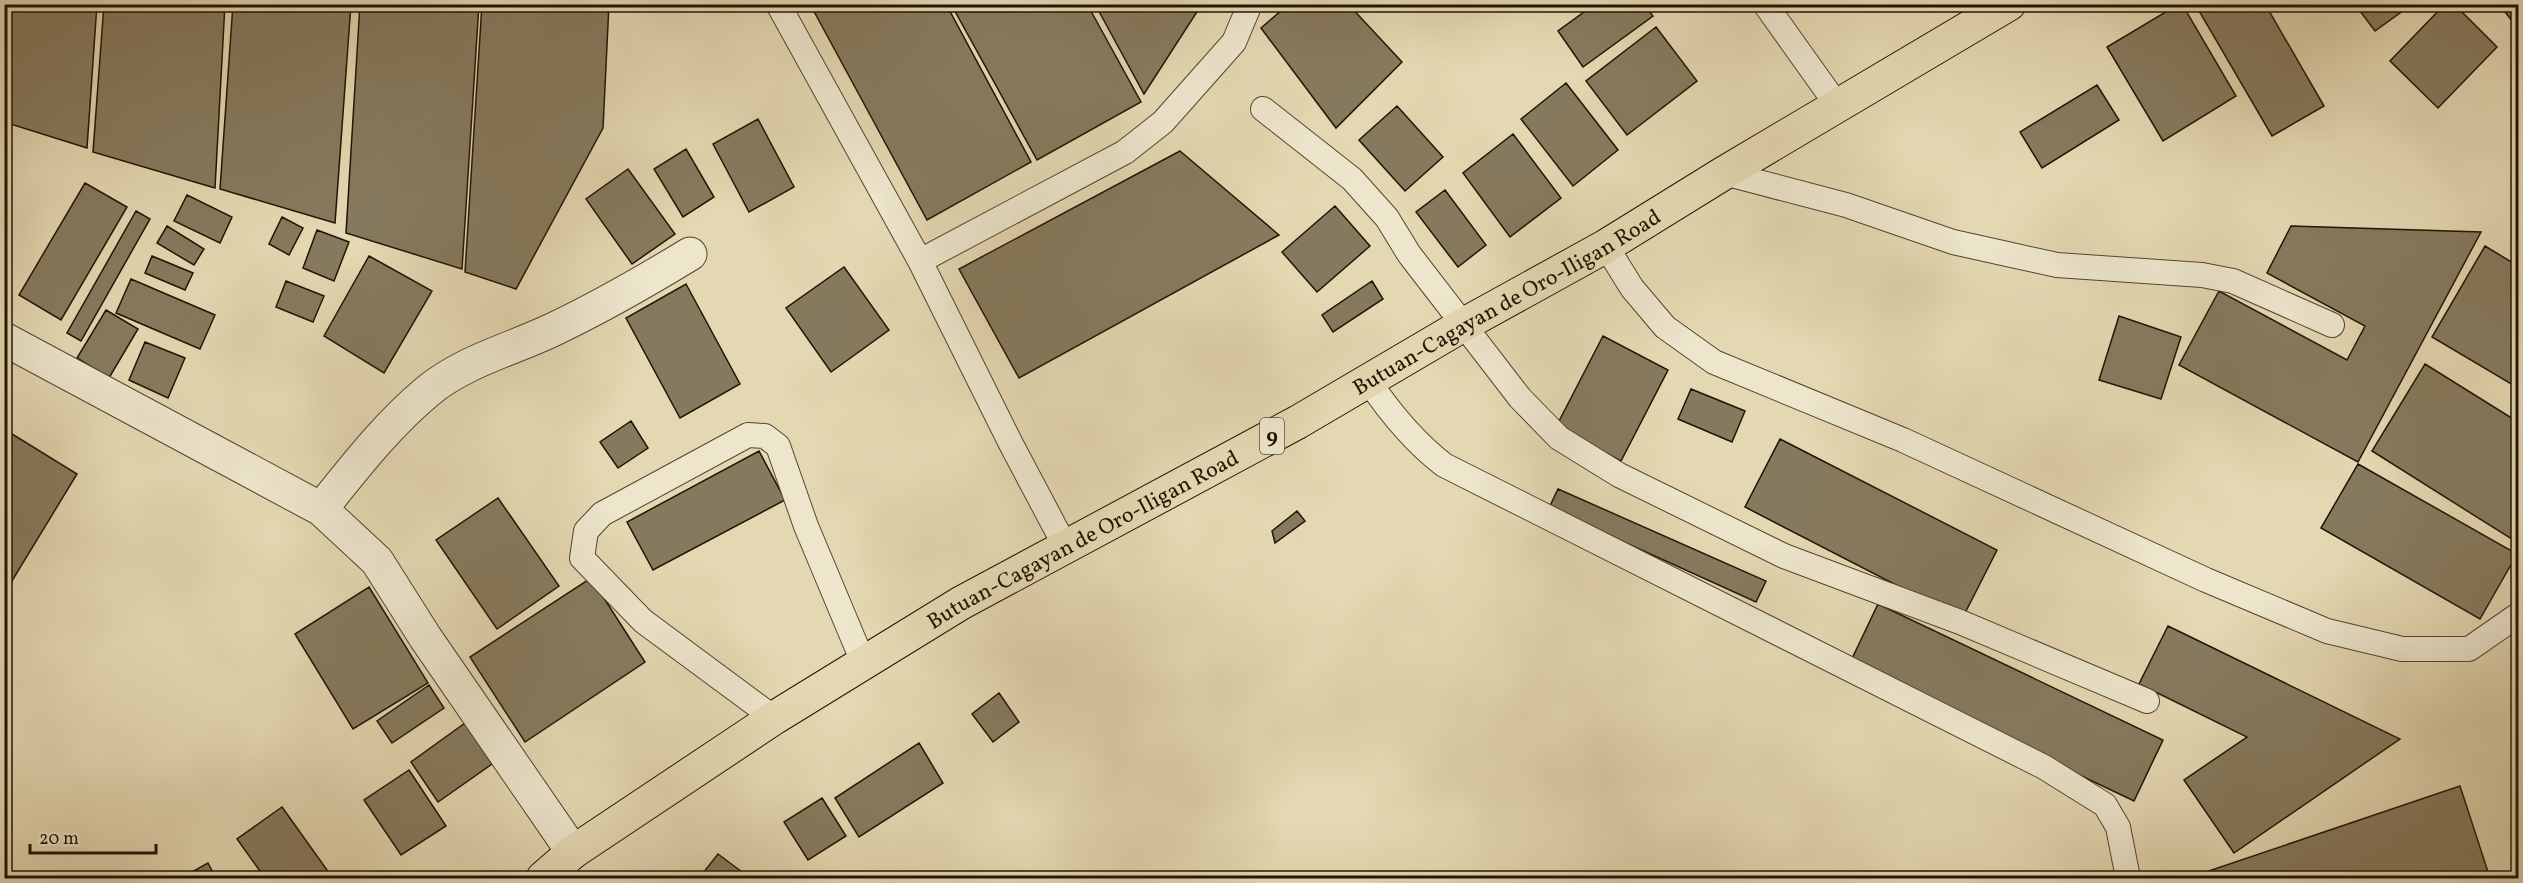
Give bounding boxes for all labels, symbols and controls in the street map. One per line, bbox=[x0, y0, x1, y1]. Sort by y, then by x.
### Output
street label: Butuan-Cagayan de Oro-Iligan Road bbox=[1348, 203, 1668, 404]
road number: 9 bbox=[1260, 418, 1284, 454]
street label: Butuan-Cagayan de Oro-Iligan Road bbox=[922, 444, 1245, 638]
scale bar bbox=[30, 817, 156, 855]
text: 20 m bbox=[39, 827, 79, 852]

